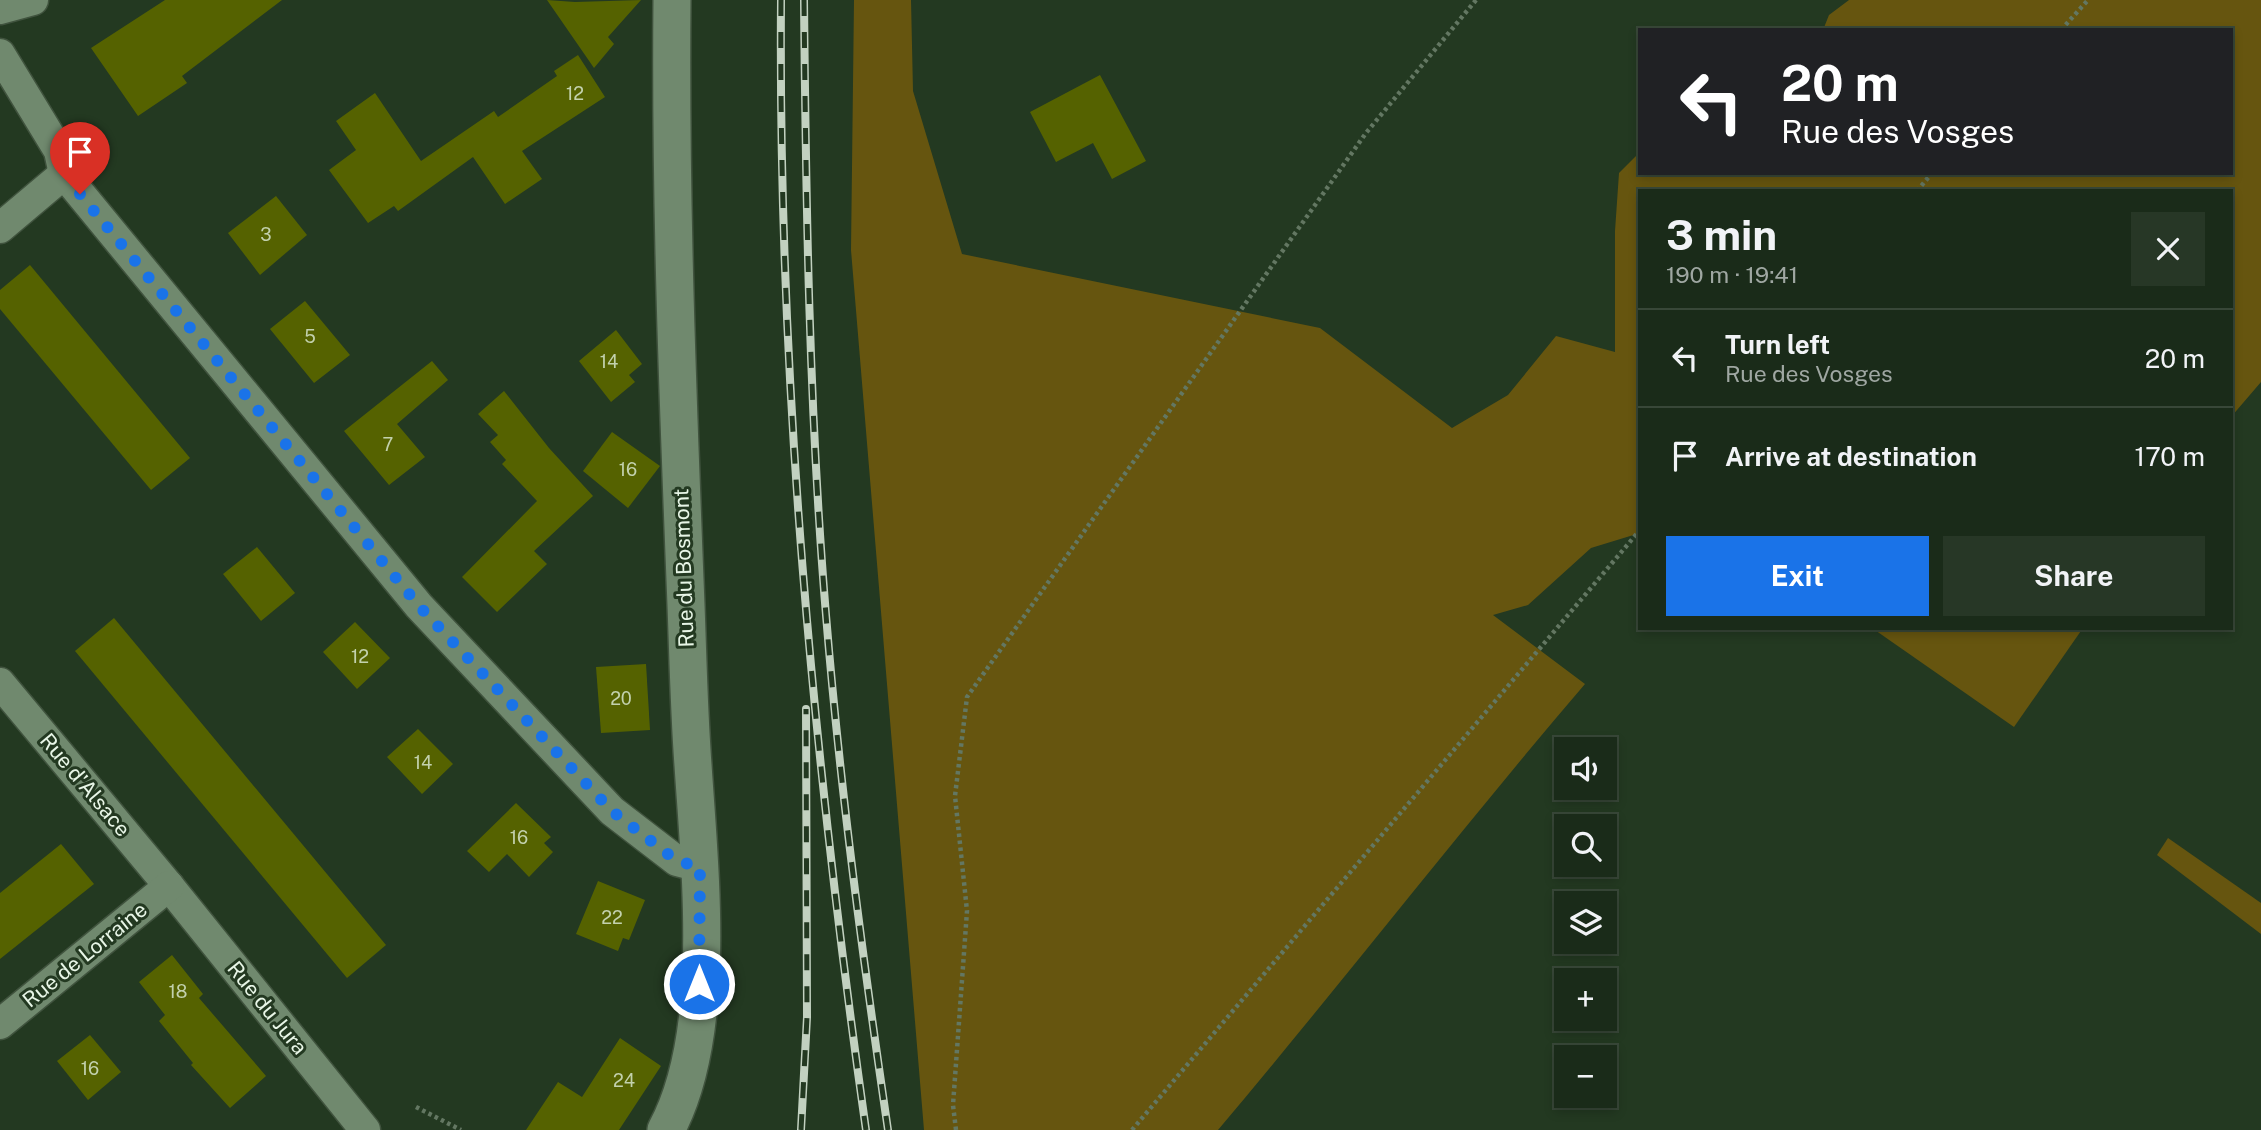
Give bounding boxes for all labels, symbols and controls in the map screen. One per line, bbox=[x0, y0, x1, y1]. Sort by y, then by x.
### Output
text: 20 m bbox=[1781, 54, 1899, 112]
icon: left bbox=[1666, 56, 1757, 147]
house number: 12 bbox=[566, 83, 584, 104]
text: Rue des Vosges bbox=[1781, 113, 2014, 150]
pin bbox=[50, 122, 110, 194]
icon: arrive bbox=[61, 133, 99, 171]
text: 3 min bbox=[1666, 210, 1777, 259]
button: close bbox=[2131, 212, 2205, 286]
house number: 3 bbox=[260, 224, 272, 245]
text: 190 m · 19:41 bbox=[1666, 261, 1798, 288]
house number: 5 bbox=[304, 326, 316, 347]
text: Turn left bbox=[1725, 329, 1830, 360]
icon: left bbox=[1666, 339, 1704, 377]
text: 20 m bbox=[2145, 343, 2205, 374]
house number: 14 bbox=[600, 351, 618, 372]
text: Rue des Vosges bbox=[1725, 360, 1893, 387]
house number: 7 bbox=[383, 434, 393, 455]
icon: arrive bbox=[1666, 437, 1704, 475]
text: Arrive at destination bbox=[1725, 441, 1977, 472]
text: 170 m bbox=[2135, 441, 2205, 472]
house number: 16 bbox=[619, 459, 637, 480]
street label: Rue du Bosmont bbox=[668, 488, 699, 648]
button: Exit bbox=[1666, 536, 1929, 616]
button: Share bbox=[1943, 536, 2205, 616]
house number: 12 bbox=[351, 646, 369, 667]
house number: 20 bbox=[610, 688, 632, 709]
street label: Rue d'Alsace bbox=[35, 728, 136, 841]
map controls bbox=[1554, 737, 1617, 1108]
button: sound bbox=[1554, 737, 1617, 800]
house number: 14 bbox=[414, 752, 432, 773]
button: search bbox=[1554, 814, 1617, 877]
house number: 16 bbox=[510, 827, 528, 848]
button: layers bbox=[1554, 891, 1617, 954]
street label: Rue de Lorraine bbox=[17, 897, 152, 1012]
house number: 22 bbox=[601, 907, 623, 928]
position arrow bbox=[662, 947, 736, 1021]
street label: Rue du Jura bbox=[222, 956, 313, 1059]
button: + bbox=[1554, 968, 1617, 1031]
house number: 18 bbox=[169, 981, 187, 1002]
button: − bbox=[1554, 1045, 1617, 1108]
house number: 16 bbox=[81, 1058, 99, 1079]
house number: 24 bbox=[613, 1070, 635, 1091]

